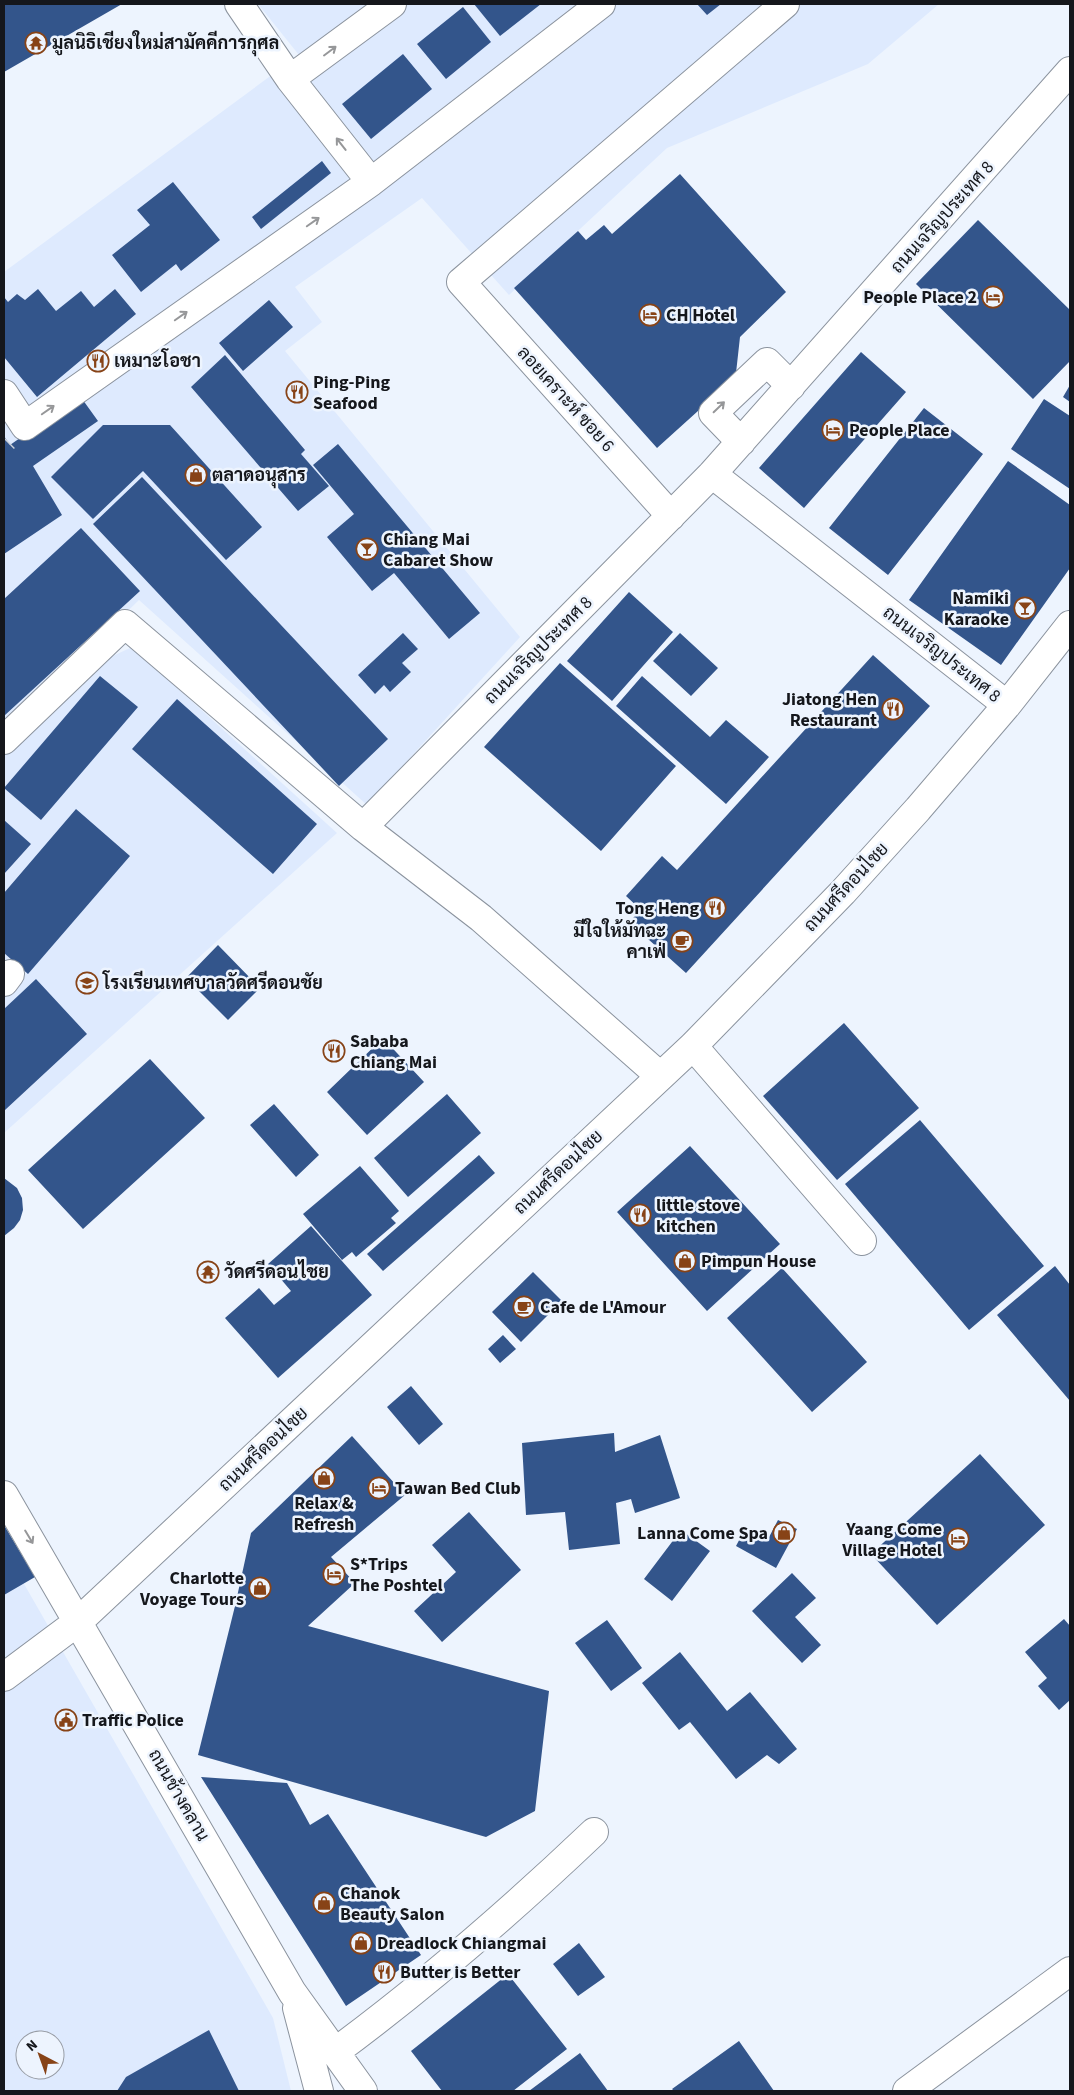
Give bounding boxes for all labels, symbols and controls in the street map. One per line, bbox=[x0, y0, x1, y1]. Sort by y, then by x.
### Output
place label: มูลนิธิเชียงใหม่สามัคคีการกุศล bbox=[52, 30, 279, 57]
temple icon: มูลนิธิเชียงใหม่สามัคคีการกุศล bbox=[24, 31, 48, 55]
one-way arrow bbox=[323, 46, 336, 57]
one-way arrow bbox=[335, 138, 346, 151]
street label: ถนนเจริญประเทศ 8 bbox=[885, 156, 1000, 279]
one-way arrow bbox=[306, 217, 319, 228]
place label: People Place 2 bbox=[863, 285, 977, 310]
hotel icon: People Place 2 bbox=[981, 285, 1005, 309]
hotel icon: CH Hotel bbox=[638, 303, 662, 327]
place label: CH Hotel bbox=[666, 303, 735, 328]
one-way arrow bbox=[173, 311, 187, 321]
street label: ลอยเคราะห์ ซอย 6 bbox=[511, 340, 621, 458]
place label: เหมาะโอชา bbox=[114, 348, 201, 374]
restaurant icon: เหมาะโอชา bbox=[86, 349, 110, 373]
place label: Ping-Ping Seafood bbox=[313, 370, 391, 416]
restaurant icon: Ping-Ping Seafood bbox=[285, 380, 309, 404]
one-way arrow bbox=[713, 401, 725, 413]
one-way arrow bbox=[41, 405, 55, 415]
hotel icon: People Place bbox=[821, 418, 845, 442]
place label: People Place bbox=[849, 418, 950, 443]
shop icon: ตลาดอนุสาร bbox=[184, 463, 208, 487]
place label: ตลาดอนุสาร bbox=[212, 463, 306, 489]
place label: Chiang Mai Cabaret Show bbox=[383, 527, 493, 573]
bar icon: Chiang Mai Cabaret Show bbox=[355, 537, 379, 561]
place label: Namiki Karaoke bbox=[944, 586, 1009, 632]
street label: ถนนเจริญประเทศ 8 bbox=[479, 591, 598, 710]
bar icon: Namiki Karaoke bbox=[1013, 596, 1037, 620]
street label: ถนนเจริญประเทศ 8 bbox=[877, 600, 1006, 708]
place label: Jiatong Hen Restaurant bbox=[782, 687, 877, 733]
restaurant icon: Jiatong Hen Restaurant bbox=[881, 697, 905, 721]
street label: ถนนศรีดอนไชย bbox=[798, 836, 894, 938]
place label: Tong Heng bbox=[616, 896, 699, 921]
restaurant icon: Tong Heng bbox=[703, 896, 727, 920]
place label: มีใจให้มัทฉะ คาเฟ่ bbox=[573, 918, 666, 965]
cafe icon: มีใจให้มัทฉะ คาเฟ่ bbox=[670, 929, 694, 953]
place label: โรงเรียนเทศบาลวัดศรีดอนชัย bbox=[102, 970, 323, 996]
school or university icon: โรงเรียนเทศบาลวัดศรีดอนชัย bbox=[75, 971, 99, 995]
place label: Sababa Chiang Mai bbox=[350, 1029, 437, 1075]
restaurant icon: Sababa Chiang Mai bbox=[322, 1039, 346, 1063]
street label: ถนนศรีดอนไชย bbox=[507, 1124, 609, 1220]
place label: little stove kitchen bbox=[656, 1193, 740, 1239]
restaurant icon: little stove kitchen bbox=[628, 1203, 652, 1227]
shop icon: Pimpun House bbox=[673, 1249, 697, 1273]
place label: Pimpun House bbox=[701, 1249, 816, 1274]
place label: วัดศรีดอนไชย bbox=[224, 1259, 329, 1285]
temple icon: วัดศรีดอนไชย bbox=[196, 1260, 220, 1284]
cafe icon: Cafe de L'Amour bbox=[512, 1295, 536, 1319]
place label: Cafe de L'Amour bbox=[540, 1295, 667, 1320]
street label: ถนนศรีดอนไชย bbox=[212, 1401, 314, 1497]
shop icon: Relax & Refresh bbox=[312, 1466, 336, 1490]
hotel icon: Tawan Bed Club bbox=[367, 1476, 391, 1500]
place label: Tawan Bed Club bbox=[395, 1476, 521, 1501]
place label: Relax & Refresh bbox=[294, 1491, 354, 1537]
place label: Yaang Come Village Hotel bbox=[841, 1517, 942, 1563]
place label: Lanna Come Spa bbox=[637, 1521, 768, 1546]
shop icon: Lanna Come Spa bbox=[772, 1521, 796, 1545]
hotel icon: Yaang Come Village Hotel bbox=[946, 1527, 970, 1551]
one-way arrow bbox=[24, 1529, 34, 1543]
place label: S*Trips The Poshtel bbox=[350, 1552, 443, 1598]
hotel icon: S*Trips The Poshtel bbox=[322, 1562, 346, 1586]
place label: Charlotte Voyage Tours bbox=[139, 1566, 244, 1612]
shop icon: Charlotte Voyage Tours bbox=[248, 1576, 272, 1600]
public building icon: Traffic Police bbox=[54, 1708, 78, 1732]
place label: Traffic Police bbox=[82, 1708, 184, 1733]
street label: ถนนช้างคลาน bbox=[142, 1745, 215, 1846]
place label: Chanok Beauty Salon bbox=[340, 1881, 445, 1927]
shop icon: Chanok Beauty Salon bbox=[312, 1891, 336, 1915]
shop icon: Dreadlock Chiangmai bbox=[349, 1931, 373, 1955]
place label: Dreadlock Chiangmai bbox=[377, 1931, 546, 1956]
restaurant icon: Butter is Better bbox=[372, 1960, 396, 1984]
place label: Butter is Better bbox=[400, 1960, 521, 1985]
north arrow bbox=[15, 2030, 65, 2080]
text: N bbox=[22, 2035, 42, 2057]

